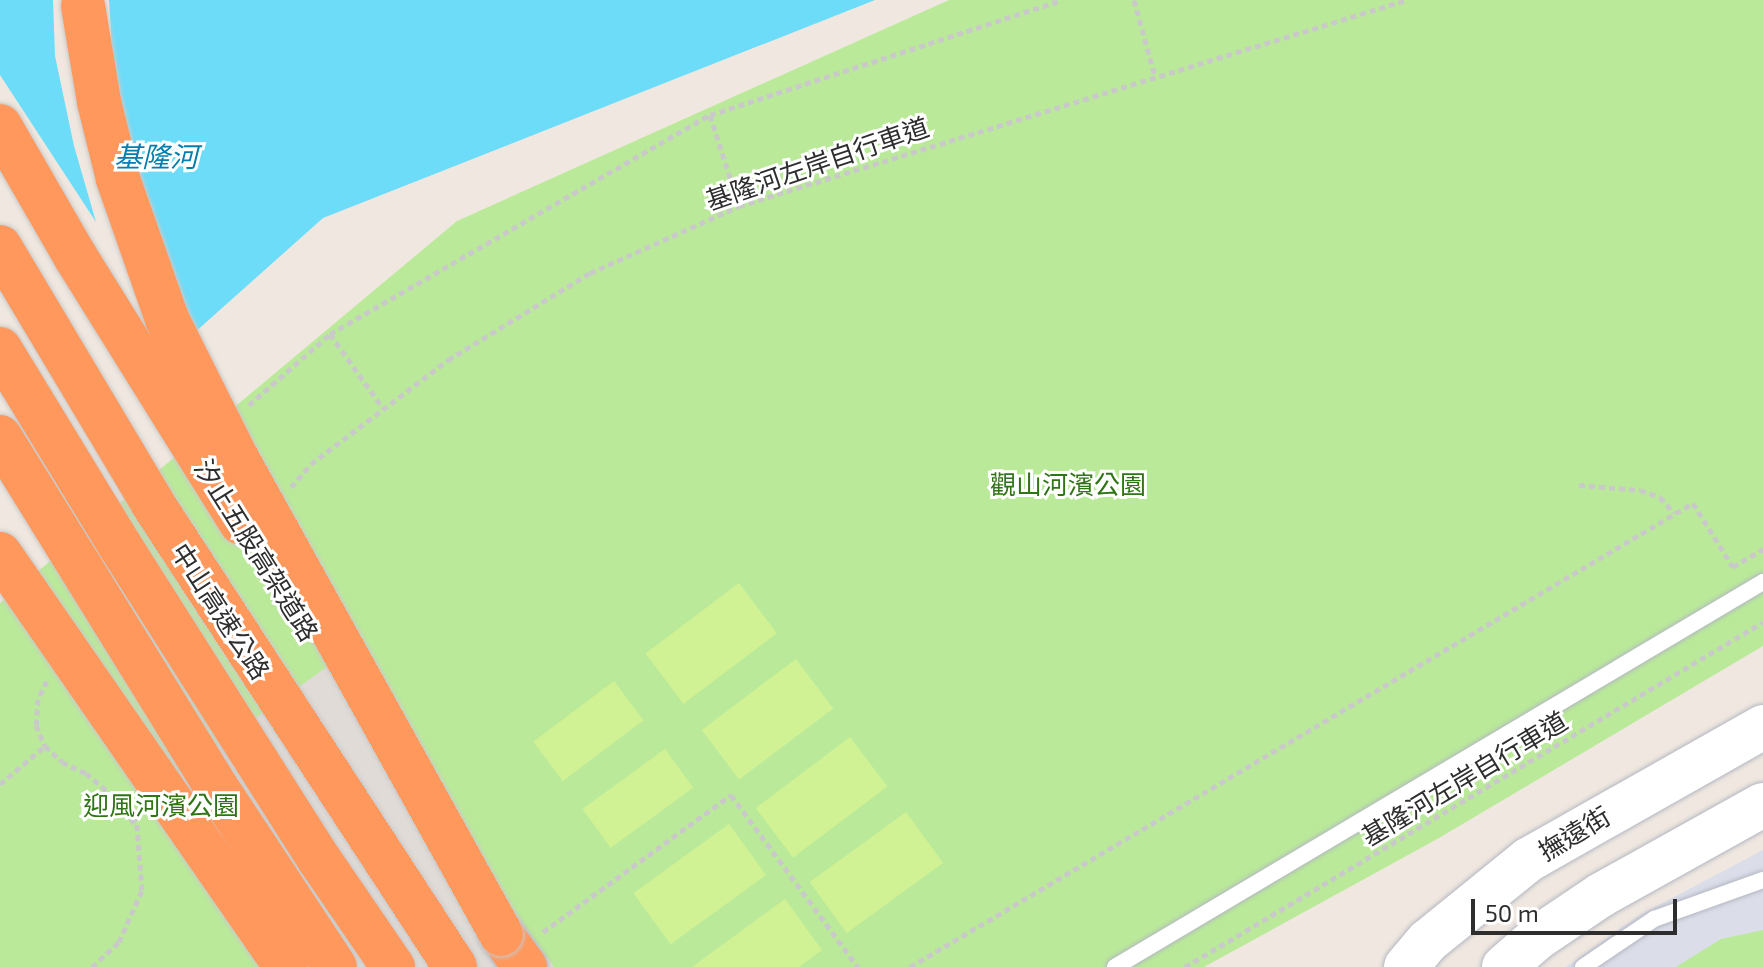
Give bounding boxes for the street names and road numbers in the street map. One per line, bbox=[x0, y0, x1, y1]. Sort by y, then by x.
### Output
street label: 基隆河左岸自行車道 bbox=[701, 110, 933, 216]
street label: 汐止五股高架道路 bbox=[189, 454, 325, 646]
street label: 中山高速公路 bbox=[165, 537, 277, 685]
street label: 基隆河左岸自行車道 bbox=[1356, 704, 1572, 852]
street label: 撫遠街 bbox=[1533, 800, 1615, 866]

